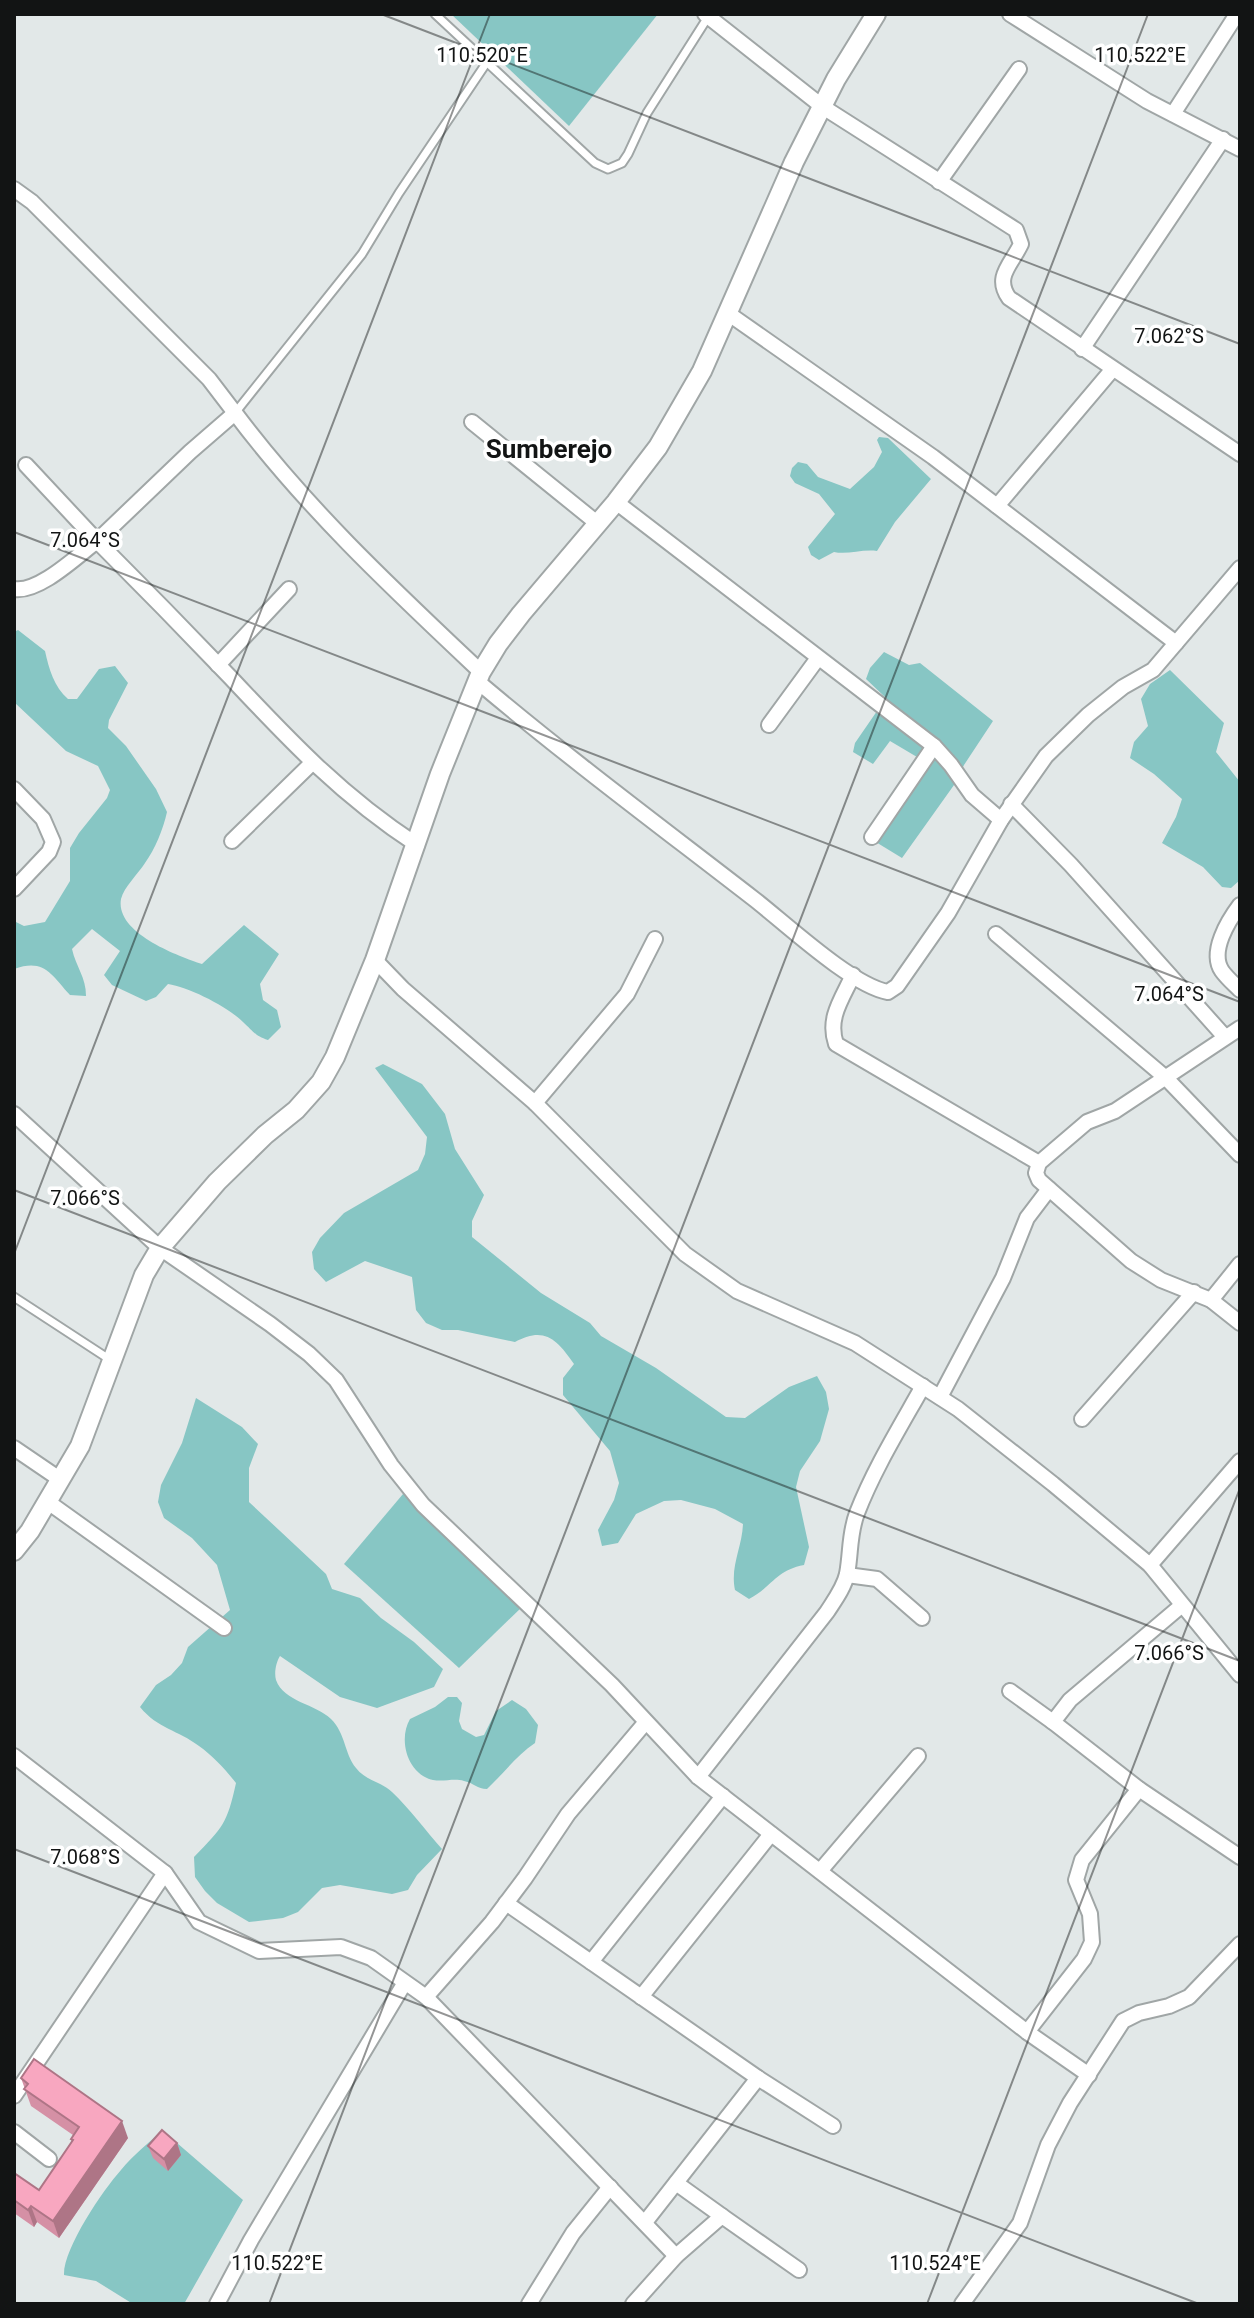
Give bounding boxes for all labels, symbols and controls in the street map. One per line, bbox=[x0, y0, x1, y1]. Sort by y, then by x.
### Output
text: 110.520°E bbox=[436, 43, 528, 67]
text: 110.522°E bbox=[1094, 43, 1186, 67]
text: 7.062°S bbox=[1134, 324, 1204, 348]
district label: Sumberejo bbox=[486, 434, 612, 464]
text: 7.064°S bbox=[50, 528, 120, 552]
text: 7.064°S bbox=[1134, 982, 1204, 1006]
text: 7.066°S bbox=[50, 1186, 120, 1210]
text: 7.066°S bbox=[1134, 1641, 1204, 1665]
text: 7.068°S bbox=[50, 1845, 120, 1869]
text: 110.522°E bbox=[231, 2251, 323, 2275]
text: 110.524°E bbox=[889, 2251, 981, 2275]

